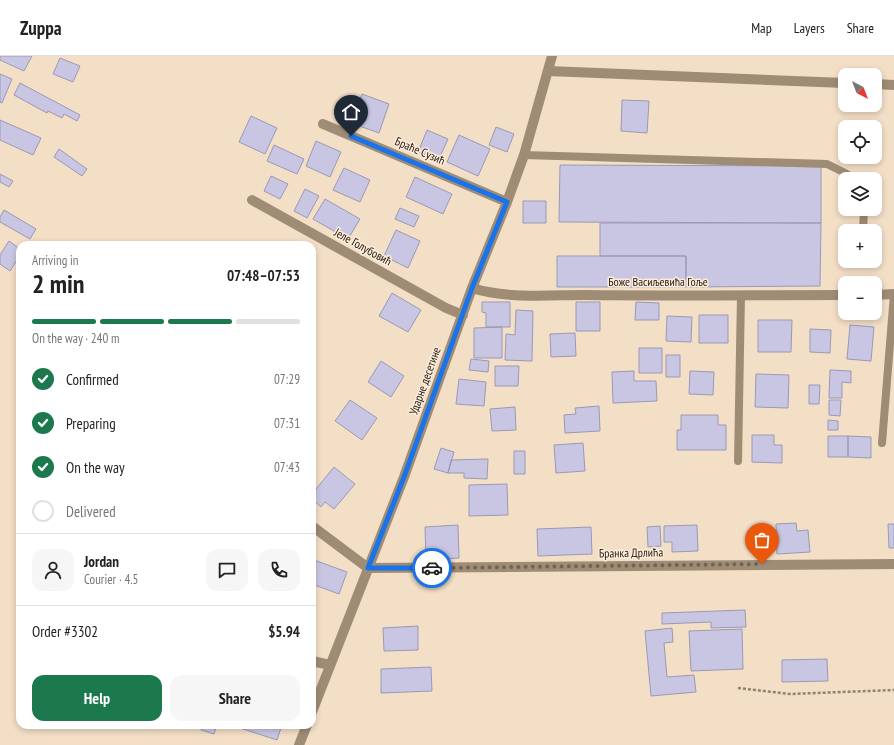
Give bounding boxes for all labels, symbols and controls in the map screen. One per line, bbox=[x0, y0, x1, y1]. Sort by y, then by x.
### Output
text: Zuppa bbox=[20, 16, 62, 40]
text: Map bbox=[751, 19, 772, 37]
text: Layers bbox=[794, 19, 825, 37]
text: Share bbox=[847, 19, 874, 37]
north arrow bbox=[838, 68, 882, 112]
map controls bbox=[838, 68, 882, 320]
pin bbox=[334, 95, 368, 136]
icon: home bbox=[340, 101, 362, 123]
button: locate bbox=[838, 120, 882, 164]
street label: Браће Сузић bbox=[393, 133, 447, 168]
button: layers bbox=[838, 172, 882, 216]
street label: Јеле Голубовић bbox=[331, 224, 395, 269]
button: + bbox=[838, 224, 882, 268]
text: Arriving in bbox=[32, 252, 79, 269]
text: 07:48–07:53 bbox=[227, 266, 300, 285]
text: 2 min bbox=[32, 267, 85, 300]
street label: Боже Васиљевића Гоље bbox=[608, 274, 708, 289]
button: − bbox=[838, 276, 882, 320]
text: On the way · 240 m bbox=[32, 330, 119, 347]
street label: Ударне десетине bbox=[405, 345, 444, 417]
icon: check bbox=[32, 368, 54, 390]
text: Confirmed bbox=[66, 370, 119, 389]
text: 07:29 bbox=[274, 371, 300, 388]
icon: check bbox=[32, 412, 54, 434]
text: Preparing bbox=[66, 414, 116, 433]
text: 07:31 bbox=[274, 415, 300, 432]
icon: check bbox=[32, 456, 54, 478]
text: On the way bbox=[66, 458, 125, 477]
text: 07:43 bbox=[274, 459, 300, 476]
text: Delivered bbox=[66, 502, 116, 521]
pin bbox=[745, 523, 779, 564]
icon: bag bbox=[751, 529, 773, 551]
street label: Бранка Дрлића bbox=[599, 544, 663, 561]
courier bbox=[412, 548, 452, 588]
button: person bbox=[32, 549, 74, 591]
button: chat bbox=[206, 549, 248, 591]
button: phone bbox=[258, 549, 300, 591]
text: Jordan bbox=[84, 552, 119, 571]
icon: car bbox=[421, 557, 443, 579]
text: Courier · 4.5 bbox=[84, 571, 138, 588]
text: Order #3302 bbox=[32, 622, 98, 641]
text: $5.94 bbox=[268, 622, 300, 641]
button: Help bbox=[32, 675, 162, 721]
button: Share bbox=[170, 675, 300, 721]

